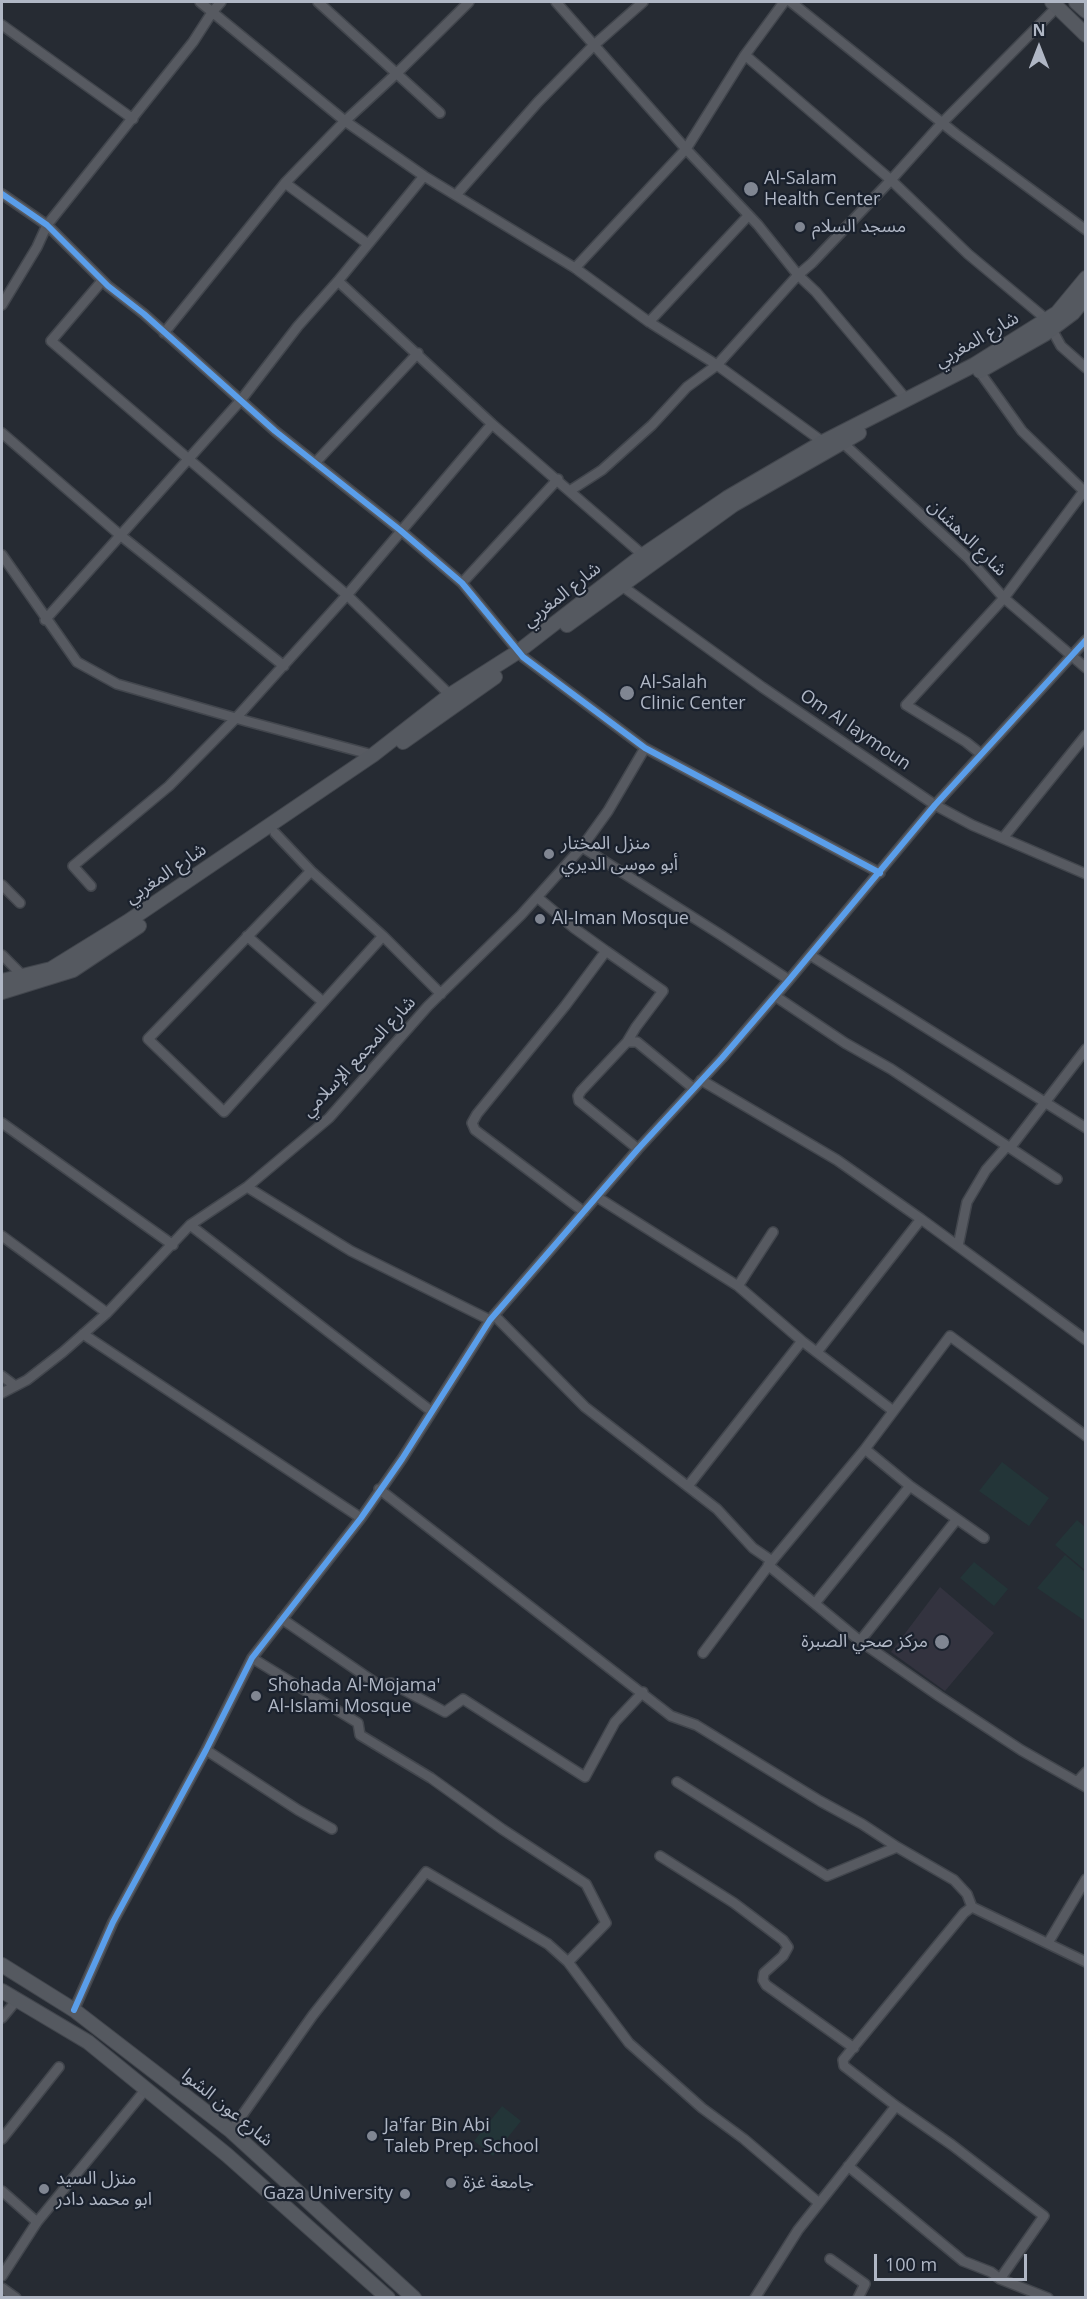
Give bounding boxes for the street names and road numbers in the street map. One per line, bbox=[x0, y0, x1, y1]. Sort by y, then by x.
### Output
street label: شارع المغربي bbox=[931, 307, 1023, 373]
street label: شارع الدهشان bbox=[923, 495, 1011, 581]
street label: شارع المغربي bbox=[519, 558, 605, 632]
street label: Om Al laymoun bbox=[795, 685, 915, 775]
street label: شارع المغربي bbox=[121, 839, 211, 909]
street label: شارع المجمع الإسلامي bbox=[297, 992, 421, 1122]
street label: شارع عون الشوا bbox=[177, 2065, 277, 2151]

